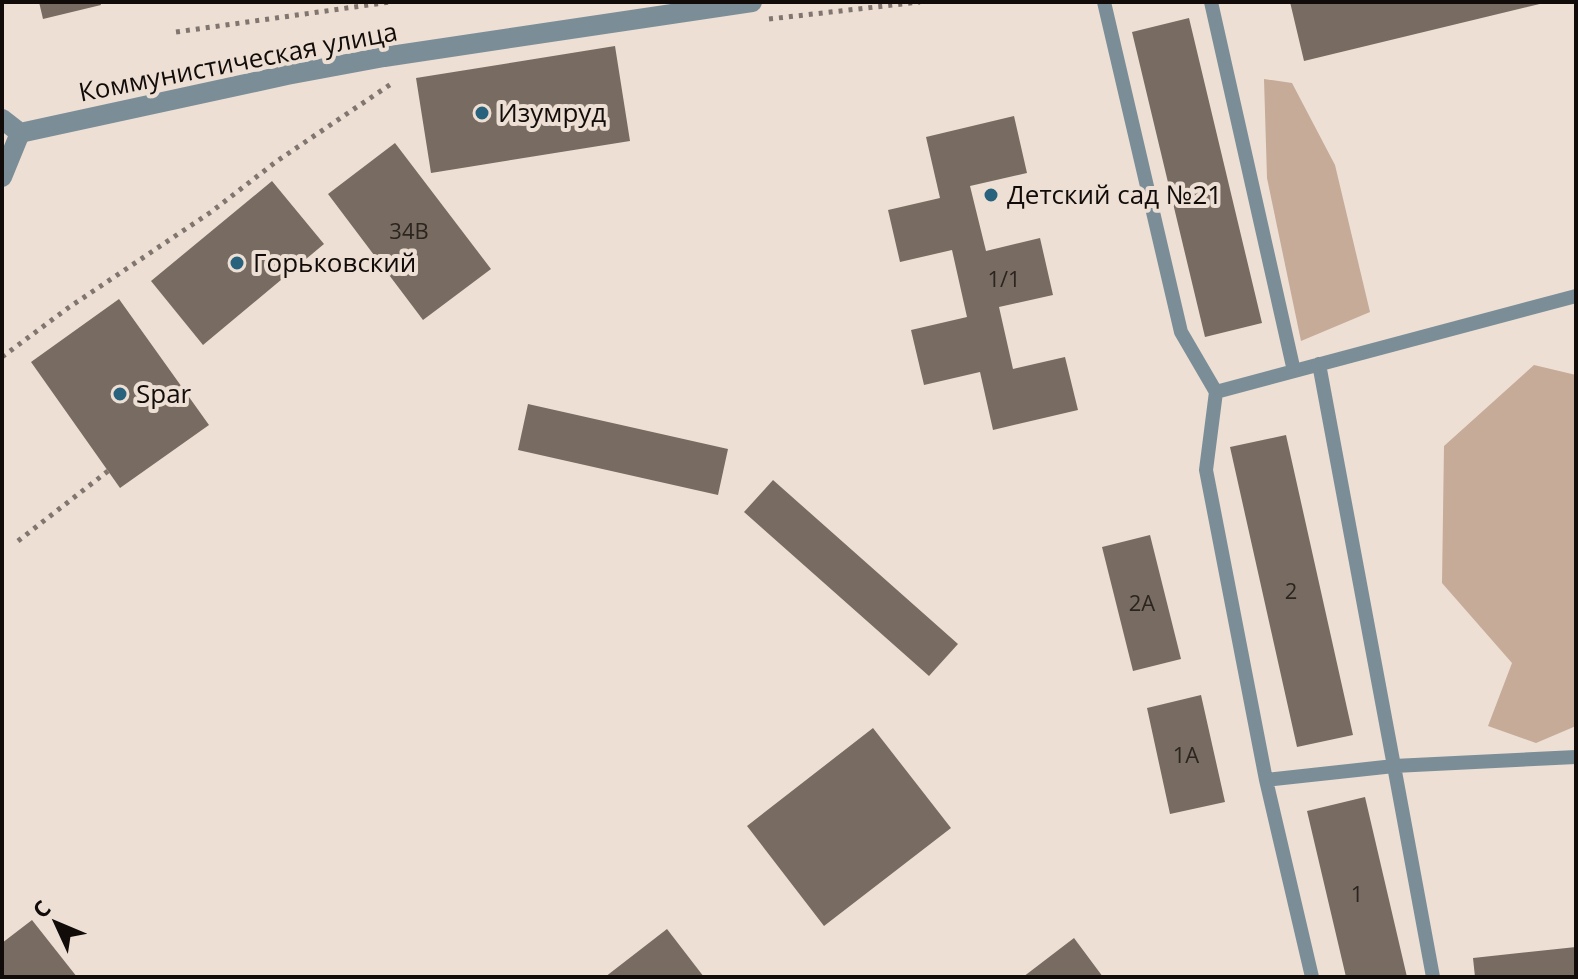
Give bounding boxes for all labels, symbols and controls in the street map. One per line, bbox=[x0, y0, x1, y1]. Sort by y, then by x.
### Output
street label: Коммунистическая улица bbox=[75, 12, 400, 110]
place label: Изумруд bbox=[498, 94, 606, 130]
marker: Изумруд bbox=[473, 104, 491, 122]
place label: Детский сад №21 bbox=[1007, 176, 1222, 212]
marker: Детский сад №21 bbox=[982, 186, 1000, 204]
house number: 34В bbox=[389, 215, 429, 245]
place label: Горьковский bbox=[253, 244, 416, 280]
marker: Горьковский bbox=[228, 254, 246, 272]
house number: 1/1 bbox=[987, 263, 1021, 293]
place label: Spar bbox=[136, 375, 192, 411]
marker: Spar bbox=[111, 385, 129, 403]
house number: 2 bbox=[1285, 575, 1297, 605]
house number: 2А bbox=[1129, 587, 1155, 617]
house number: 1А bbox=[1173, 739, 1199, 769]
house number: 1 bbox=[1351, 878, 1363, 908]
north arrow bbox=[16, 883, 96, 963]
text: С bbox=[25, 893, 57, 924]

